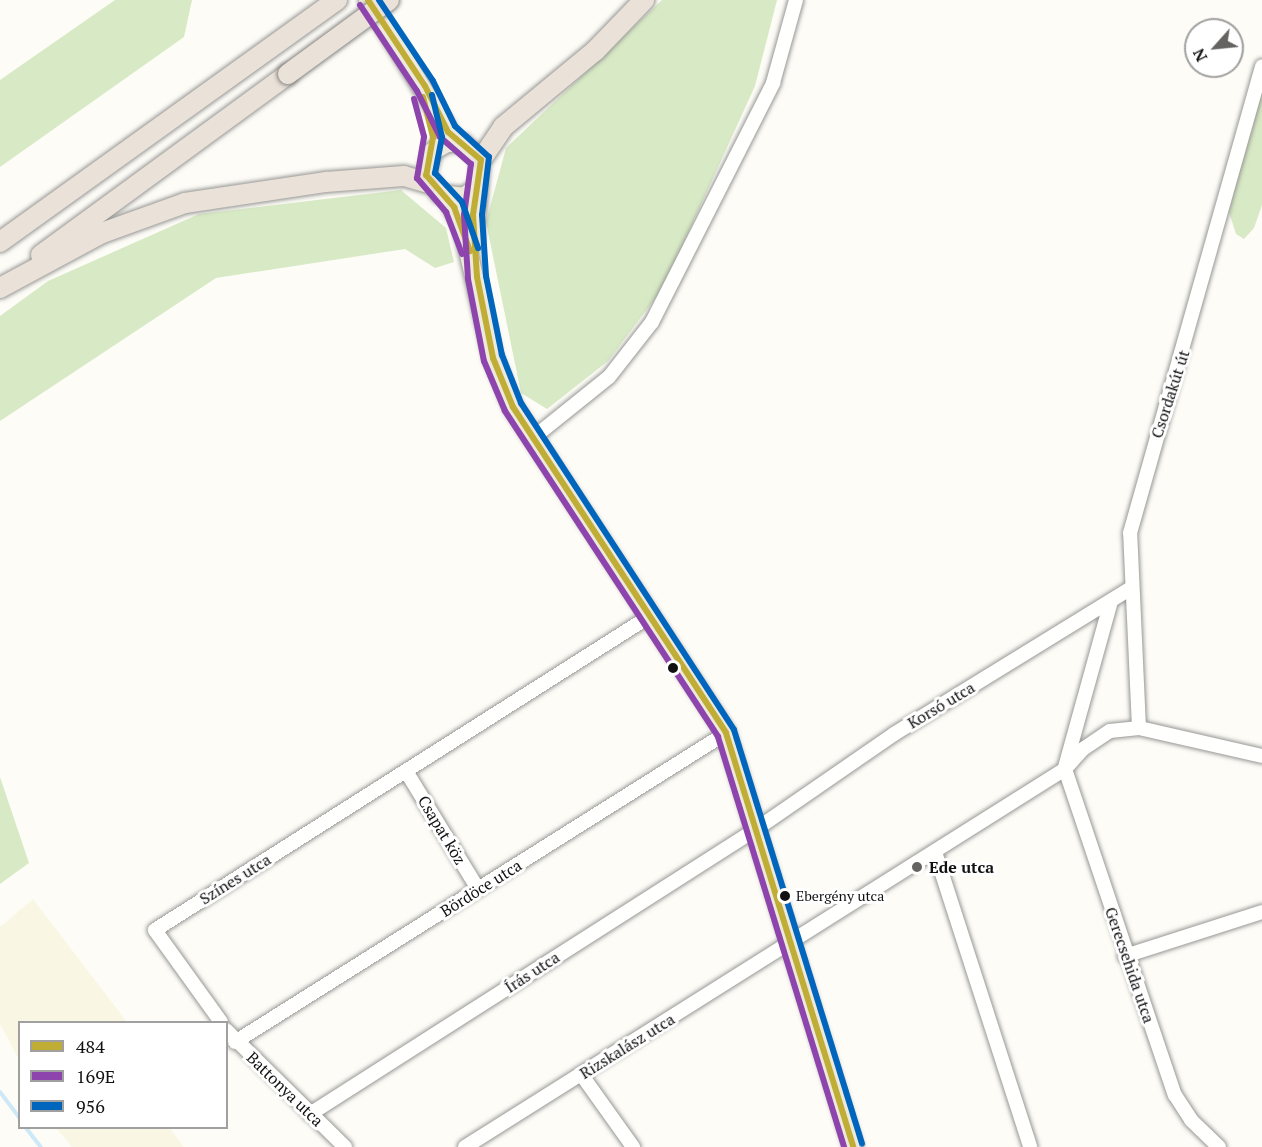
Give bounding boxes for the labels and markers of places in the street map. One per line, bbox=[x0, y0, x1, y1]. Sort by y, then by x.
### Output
unlabelled marker bbox=[667, 662, 679, 674]
place label: Ede utca bbox=[929, 857, 994, 877]
marker: Ede utca bbox=[910, 860, 924, 874]
place label: Ebergény utca bbox=[796, 888, 884, 904]
marker: Ebergény utca bbox=[779, 890, 791, 902]

